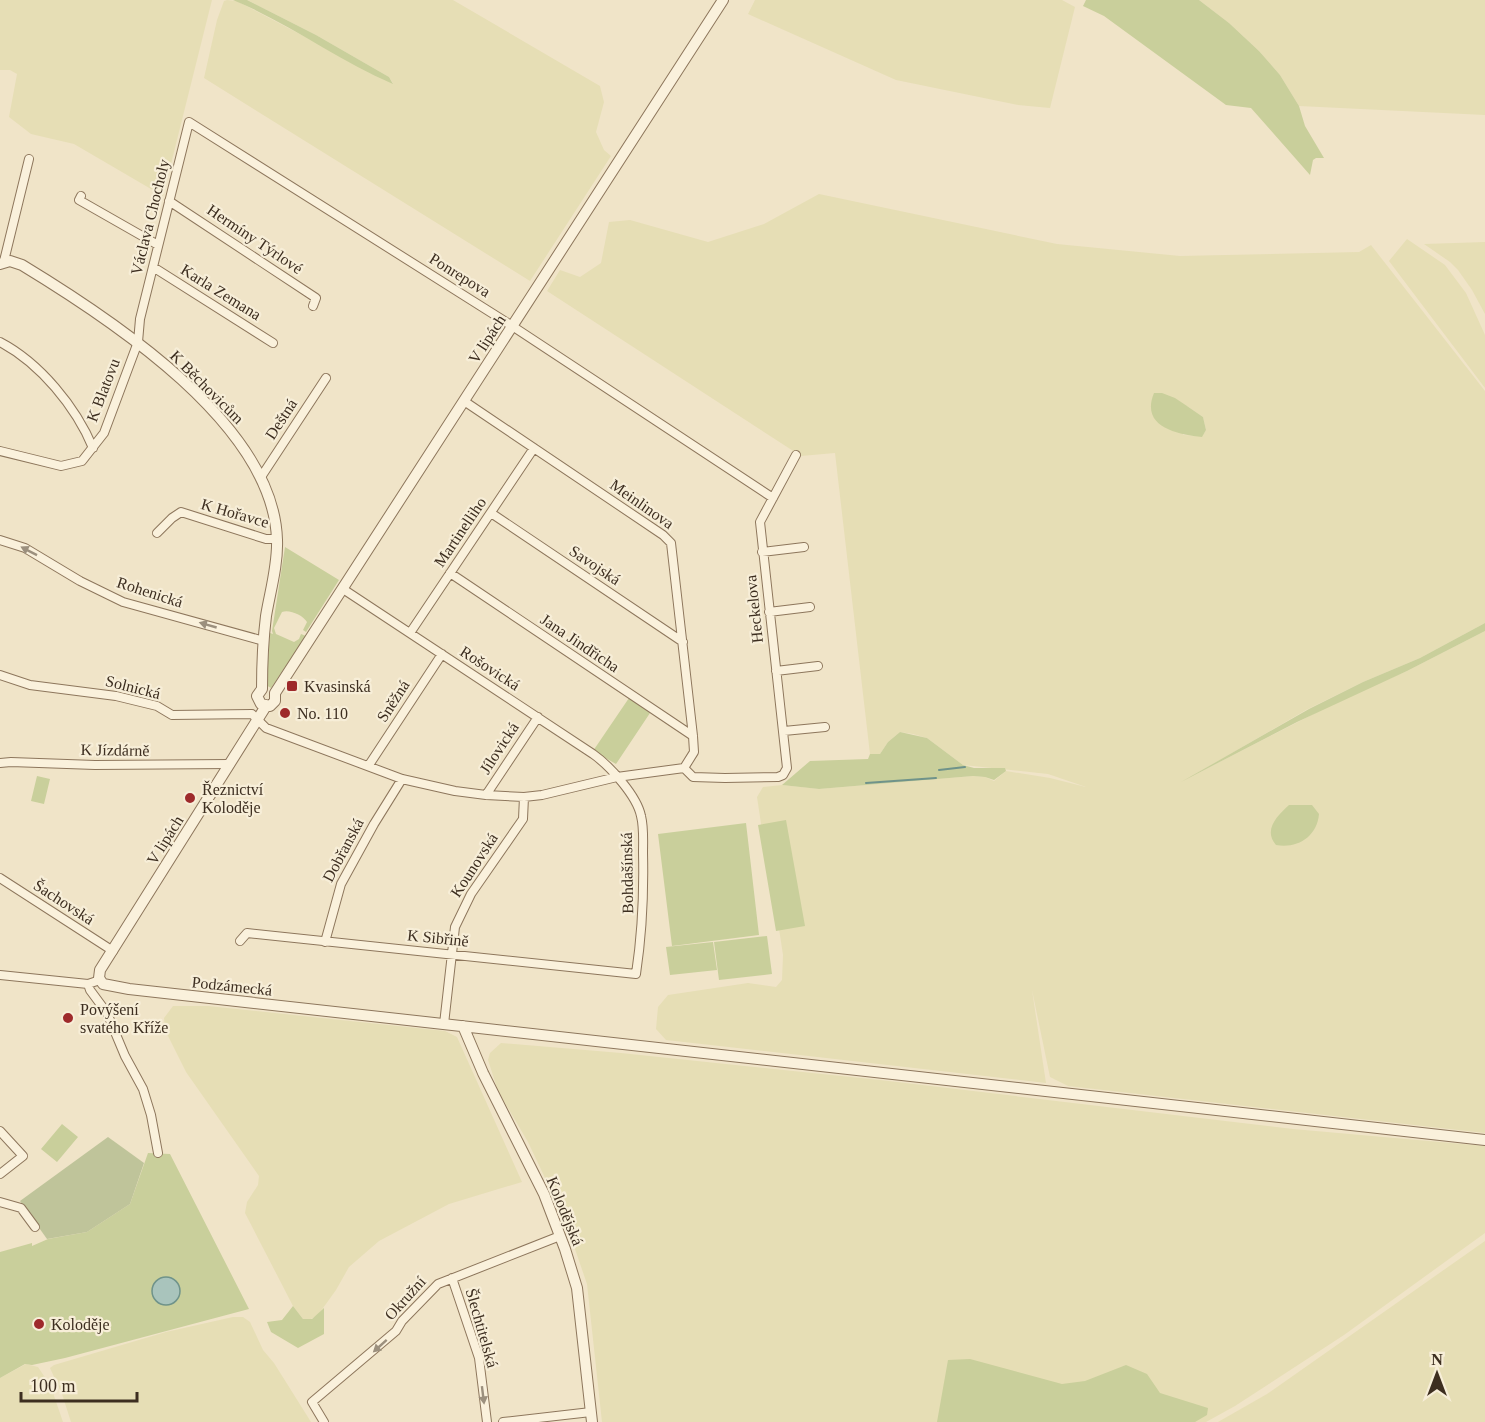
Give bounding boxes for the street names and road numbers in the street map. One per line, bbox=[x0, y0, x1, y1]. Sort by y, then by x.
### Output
street label: Václava Chocholy bbox=[127, 157, 174, 277]
street label: Hermíny Týrlové bbox=[204, 201, 306, 278]
street label: Ponrepova bbox=[426, 250, 494, 301]
street label: Karla Zemana bbox=[178, 261, 264, 323]
street label: V lipách bbox=[465, 312, 510, 367]
street label: K Běchovicům bbox=[167, 347, 247, 427]
street label: K Blatovu bbox=[83, 356, 123, 424]
street label: Deštná bbox=[262, 396, 300, 442]
street label: Meinlinova bbox=[607, 476, 677, 532]
street label: Martinelliho bbox=[431, 494, 489, 570]
street label: K Hořavce bbox=[199, 495, 271, 531]
street label: Savojská bbox=[566, 542, 624, 589]
street label: Rohenická bbox=[115, 573, 185, 611]
street label: Heckelova bbox=[742, 574, 766, 644]
street label: Jana Jindřicha bbox=[537, 610, 623, 676]
street label: Rošovická bbox=[457, 642, 523, 694]
street label: Solnická bbox=[104, 672, 162, 702]
street label: Sněžná bbox=[373, 677, 413, 725]
street label: Jílovická bbox=[476, 719, 522, 777]
street label: K Jízdárně bbox=[80, 741, 150, 759]
street label: V lipách bbox=[143, 812, 187, 868]
street label: Dobřanská bbox=[319, 815, 367, 885]
street label: Kounovská bbox=[447, 830, 501, 900]
street label: Bohdašínská bbox=[618, 832, 636, 914]
street label: Šachovská bbox=[31, 875, 98, 928]
street label: K Sibřině bbox=[406, 926, 470, 950]
street label: Podzámecká bbox=[191, 973, 273, 999]
street label: Kolodějská bbox=[543, 1174, 587, 1248]
street label: Okružní bbox=[381, 1272, 429, 1323]
street label: Šlechtitelská bbox=[463, 1286, 502, 1370]

